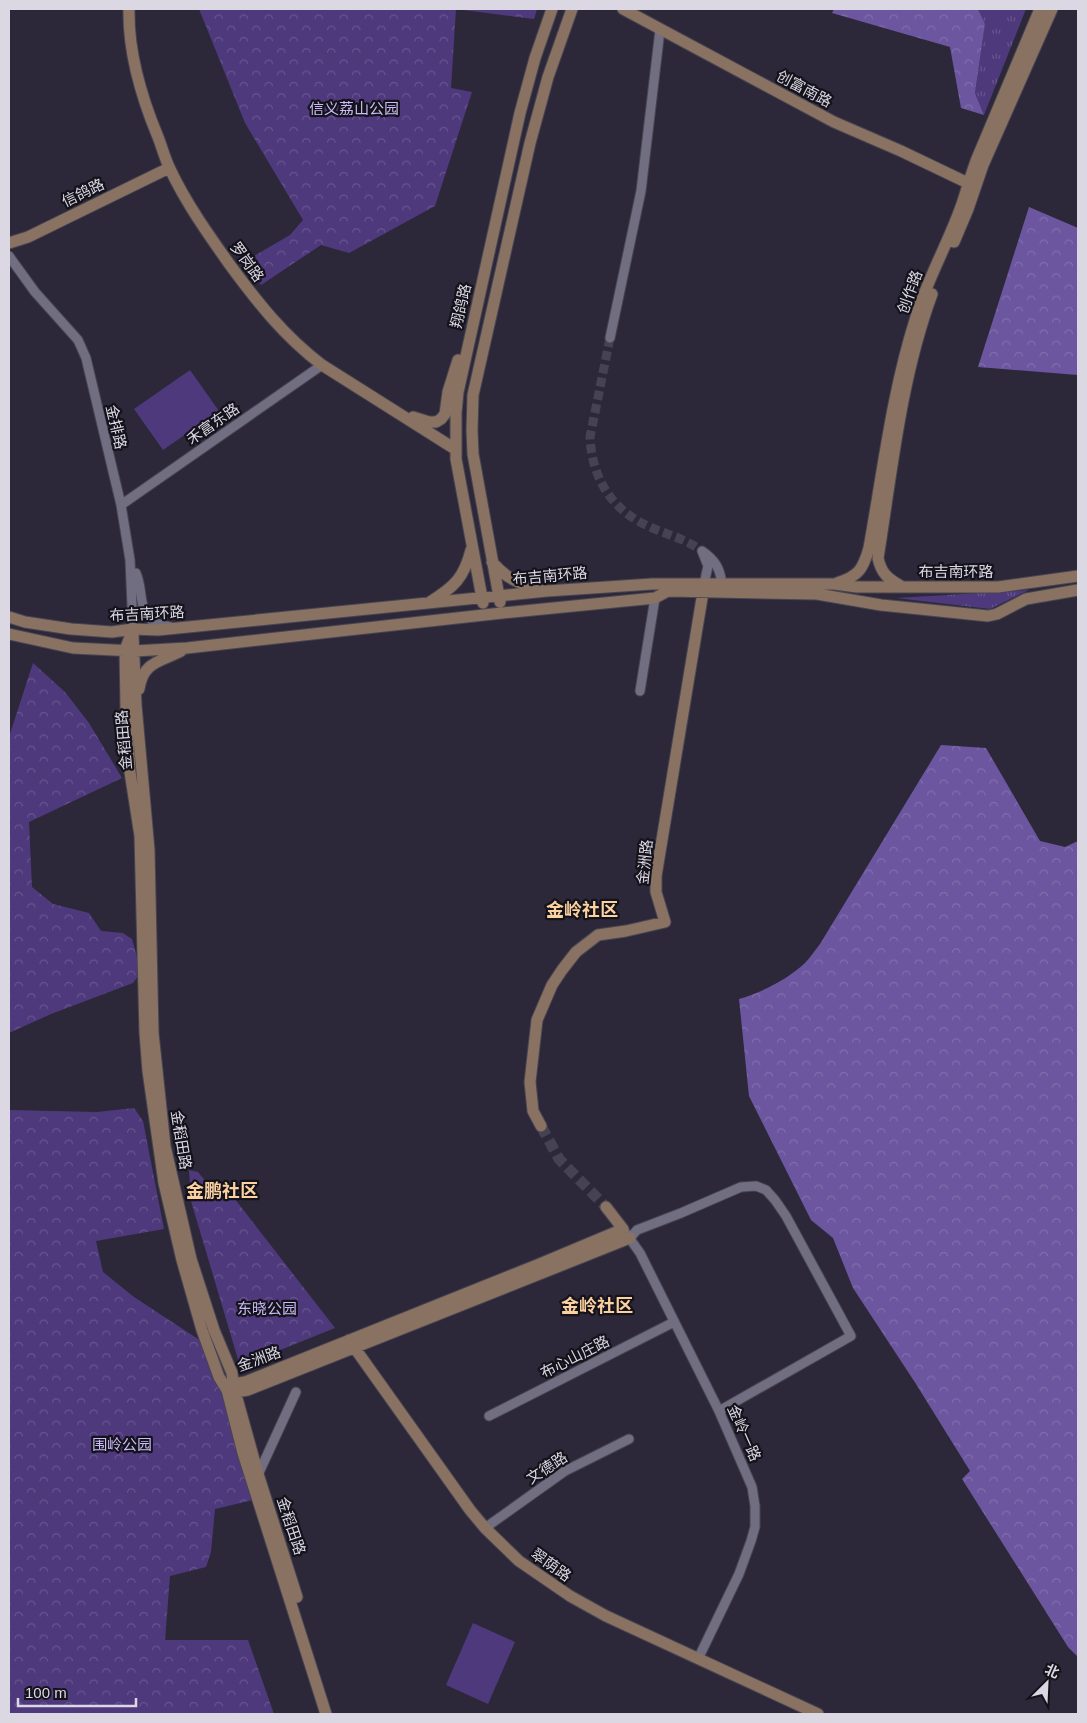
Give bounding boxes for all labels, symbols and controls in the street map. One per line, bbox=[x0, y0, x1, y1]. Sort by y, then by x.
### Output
street label: 创富南路 bbox=[774, 67, 835, 110]
park label: 信义荔山公园 bbox=[309, 100, 399, 117]
street label: 信鸽路 bbox=[59, 175, 107, 210]
street label: 罗岗路 bbox=[227, 239, 268, 285]
street label: 创作路 bbox=[894, 268, 925, 316]
street label: 翔鸽路 bbox=[447, 282, 474, 330]
street label: 禾富东路 bbox=[183, 399, 242, 448]
street label: 金排路 bbox=[103, 403, 130, 451]
street label: 布吉南环路 bbox=[918, 563, 994, 580]
street label: 布吉南环路 bbox=[512, 564, 588, 587]
street label: 布吉南环路 bbox=[109, 603, 185, 624]
street label: 金稻田路 bbox=[112, 709, 135, 771]
street label: 金洲路 bbox=[634, 839, 655, 885]
district label: 金岭社区 bbox=[546, 900, 618, 920]
street label: 金稻田路 bbox=[168, 1109, 195, 1171]
district label: 金鹏社区 bbox=[186, 1181, 258, 1201]
district label: 金岭社区 bbox=[561, 1296, 633, 1316]
park label: 东晓公园 bbox=[237, 1300, 297, 1317]
street label: 布心山庄路 bbox=[537, 1332, 612, 1381]
street label: 金洲路 bbox=[235, 1343, 283, 1374]
street label: 金岭一路 bbox=[724, 1402, 764, 1464]
park label: 围岭公园 bbox=[92, 1436, 152, 1453]
street label: 文德路 bbox=[523, 1448, 570, 1487]
street label: 金稻田路 bbox=[274, 1495, 309, 1557]
street label: 翠荫路 bbox=[528, 1545, 575, 1584]
north arrow bbox=[1022, 1658, 1072, 1708]
text: 北 bbox=[1043, 1661, 1062, 1681]
scale bar bbox=[18, 1676, 135, 1708]
text: 100 m bbox=[25, 1684, 67, 1701]

